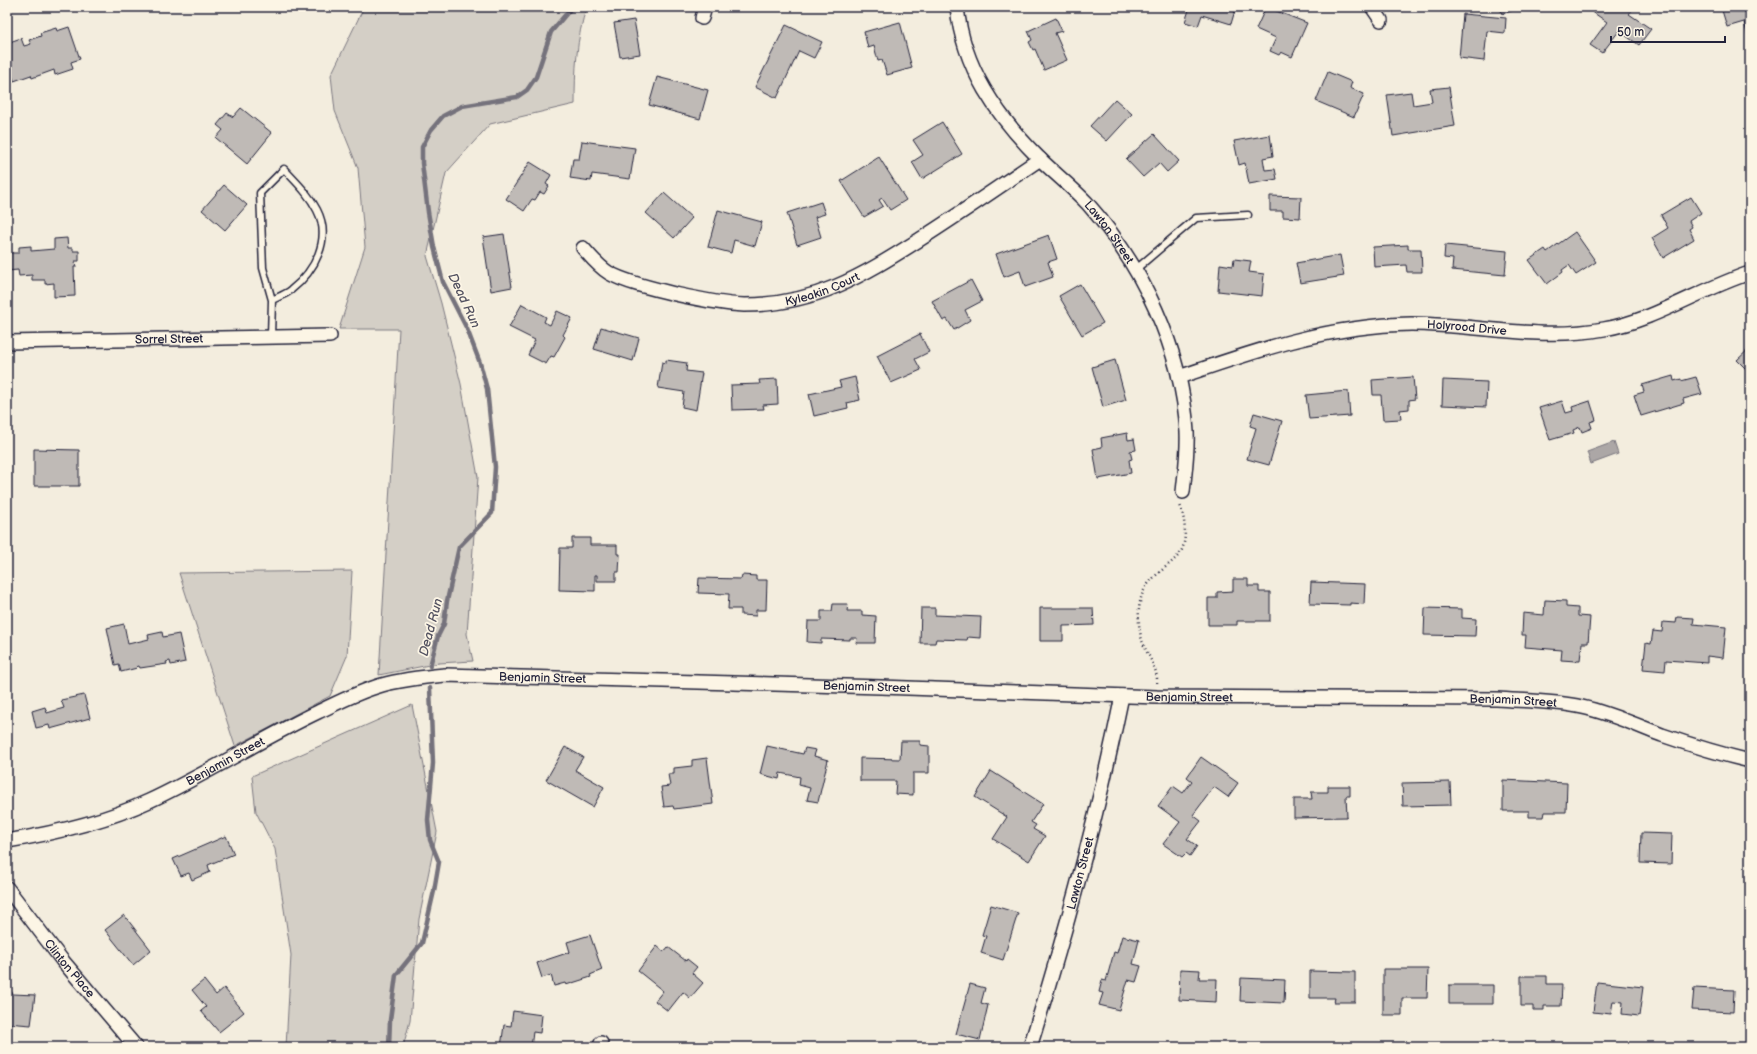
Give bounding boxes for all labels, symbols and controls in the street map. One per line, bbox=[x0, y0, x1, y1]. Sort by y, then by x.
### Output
scale bar bbox=[1611, 18, 1725, 44]
text: 50 m bbox=[1617, 25, 1644, 40]
street label: Lawton Street bbox=[1081, 198, 1137, 267]
street label: Kyleakin Court bbox=[784, 269, 863, 309]
water label: Dead Run bbox=[444, 270, 484, 331]
street label: Holyrood Drive bbox=[1427, 317, 1507, 339]
street label: Sorrel Street bbox=[135, 331, 204, 348]
water label: Dead Run bbox=[416, 597, 446, 658]
street label: Benjamin Street bbox=[499, 669, 587, 687]
street label: Benjamin Street bbox=[823, 678, 911, 696]
street label: Benjamin Street bbox=[1145, 690, 1233, 705]
street label: Benjamin Street bbox=[1469, 692, 1558, 711]
street label: Benjamin Street bbox=[184, 734, 268, 789]
street label: Lawton Street bbox=[1064, 835, 1098, 911]
street label: Clinton Place bbox=[41, 936, 98, 1001]

